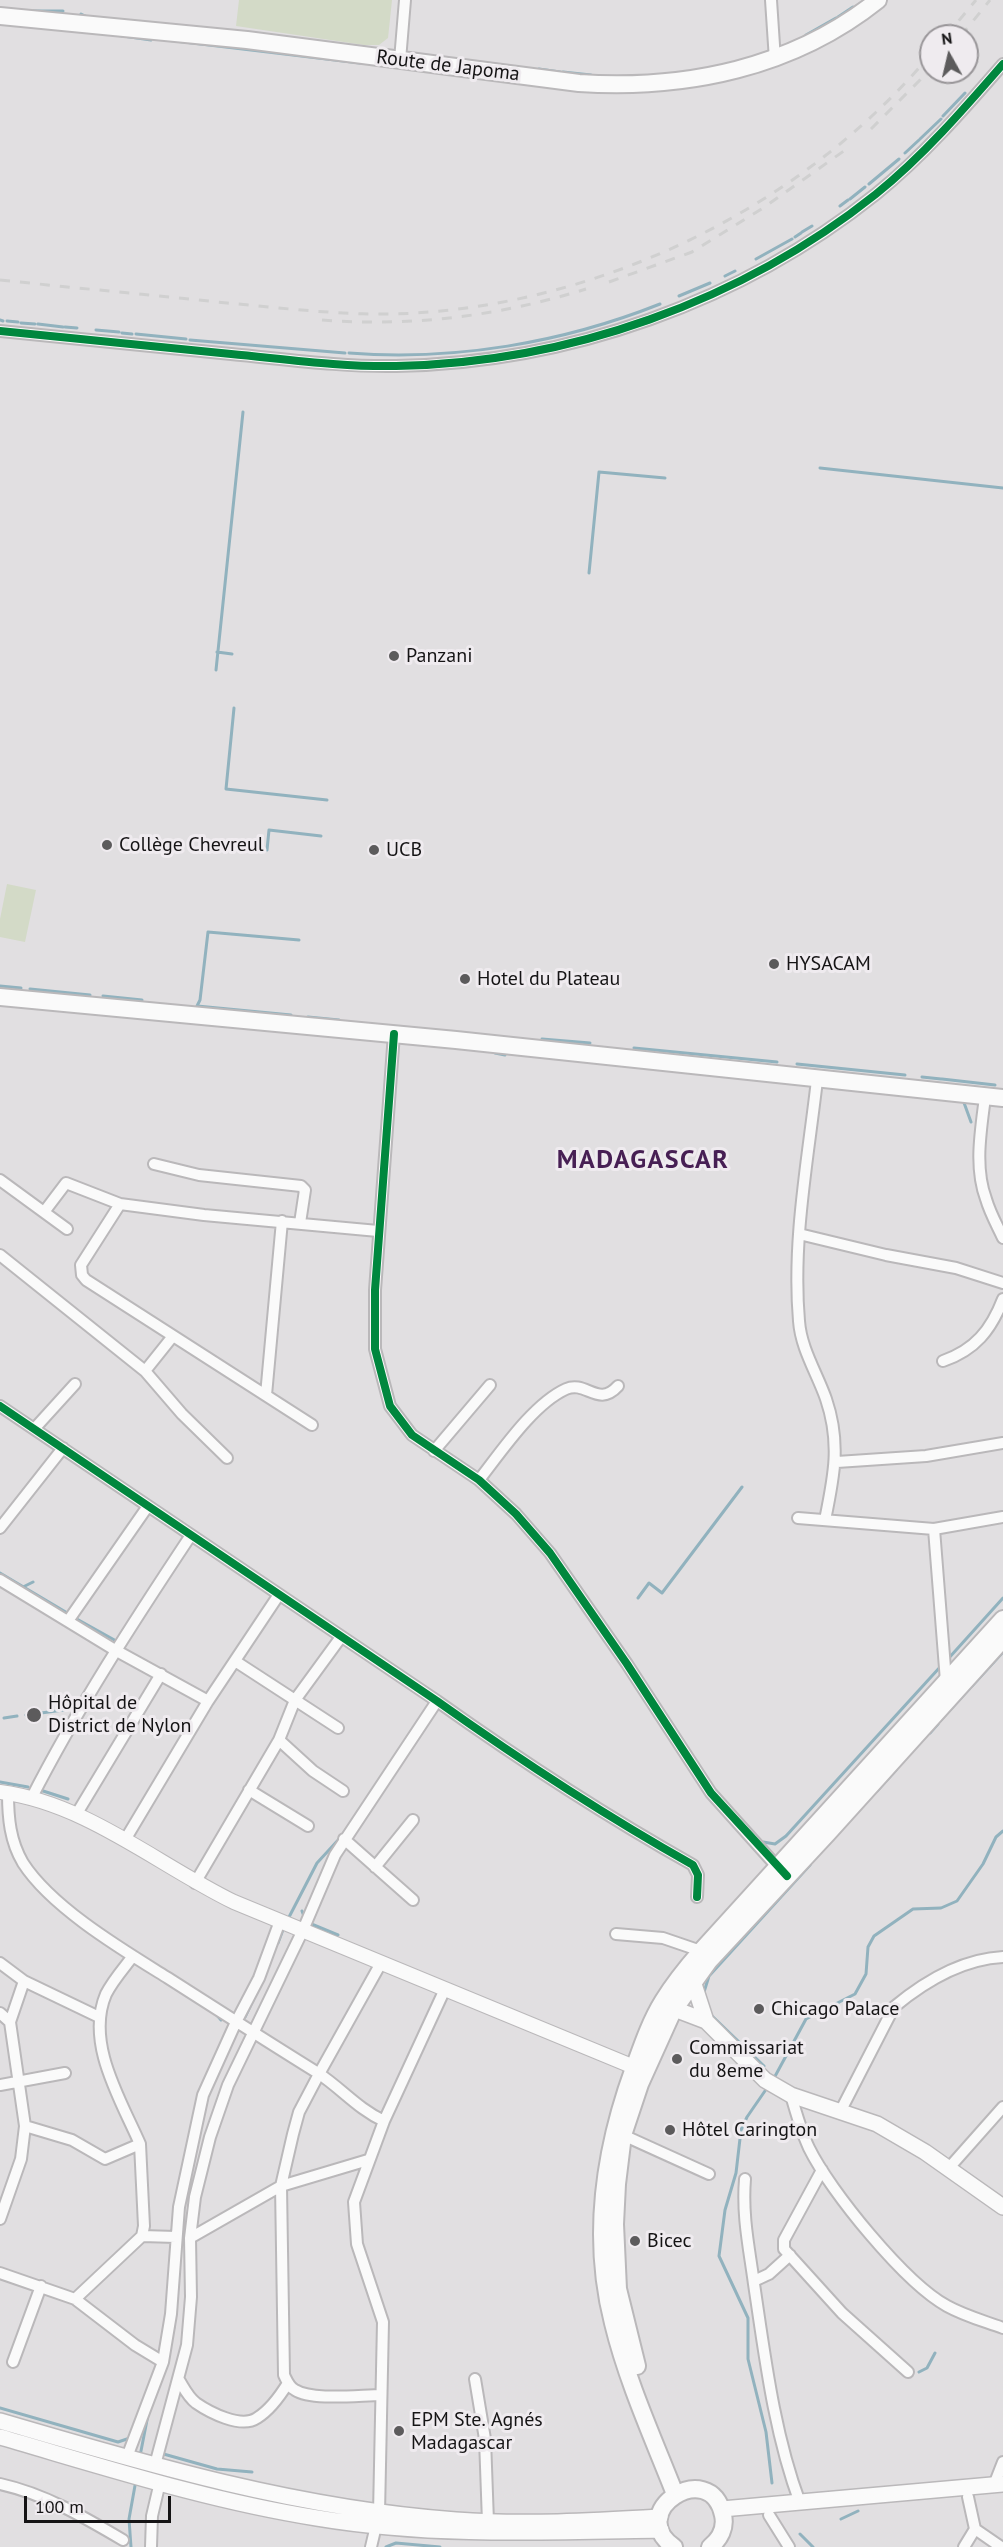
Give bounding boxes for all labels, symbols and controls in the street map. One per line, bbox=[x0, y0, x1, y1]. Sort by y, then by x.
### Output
north arrow bbox=[919, 24, 979, 84]
text: N bbox=[940, 28, 953, 49]
street label: Route de Japoma bbox=[375, 45, 521, 87]
place label: Panzani bbox=[406, 644, 472, 668]
marker: Panzani bbox=[387, 649, 401, 663]
place label: Collège Chevreul bbox=[119, 833, 264, 857]
marker: Collège Chevreul bbox=[100, 838, 114, 852]
place label: UCB bbox=[386, 838, 422, 862]
marker: UCB bbox=[367, 843, 381, 857]
place label: HYSACAM bbox=[786, 952, 871, 976]
marker: HYSACAM bbox=[767, 957, 781, 971]
place label: Hotel du Plateau bbox=[477, 967, 620, 991]
marker: Hotel du Plateau bbox=[458, 972, 472, 986]
district label: MADAGASCAR bbox=[557, 1145, 729, 1177]
place label: Hôpital de District de Nylon bbox=[48, 1691, 191, 1738]
marker: Hôpital de District de Nylon bbox=[25, 1706, 43, 1724]
place label: Chicago Palace bbox=[771, 1997, 899, 2021]
marker: Chicago Palace bbox=[752, 2002, 766, 2016]
place label: Commissariat du 8eme bbox=[689, 2036, 804, 2083]
marker: Commissariat du 8eme bbox=[670, 2052, 684, 2066]
place label: Hôtel Carington bbox=[682, 2118, 817, 2142]
marker: Hôtel Carington bbox=[663, 2123, 677, 2137]
place label: Bicec bbox=[647, 2229, 692, 2253]
marker: Bicec bbox=[628, 2234, 642, 2248]
place label: EPM Ste. Agnés Madagascar bbox=[411, 2408, 543, 2455]
marker: EPM Ste. Agnés Madagascar bbox=[392, 2424, 406, 2438]
scale bar bbox=[27, 2484, 174, 2522]
text: 100 m bbox=[35, 2495, 84, 2518]

